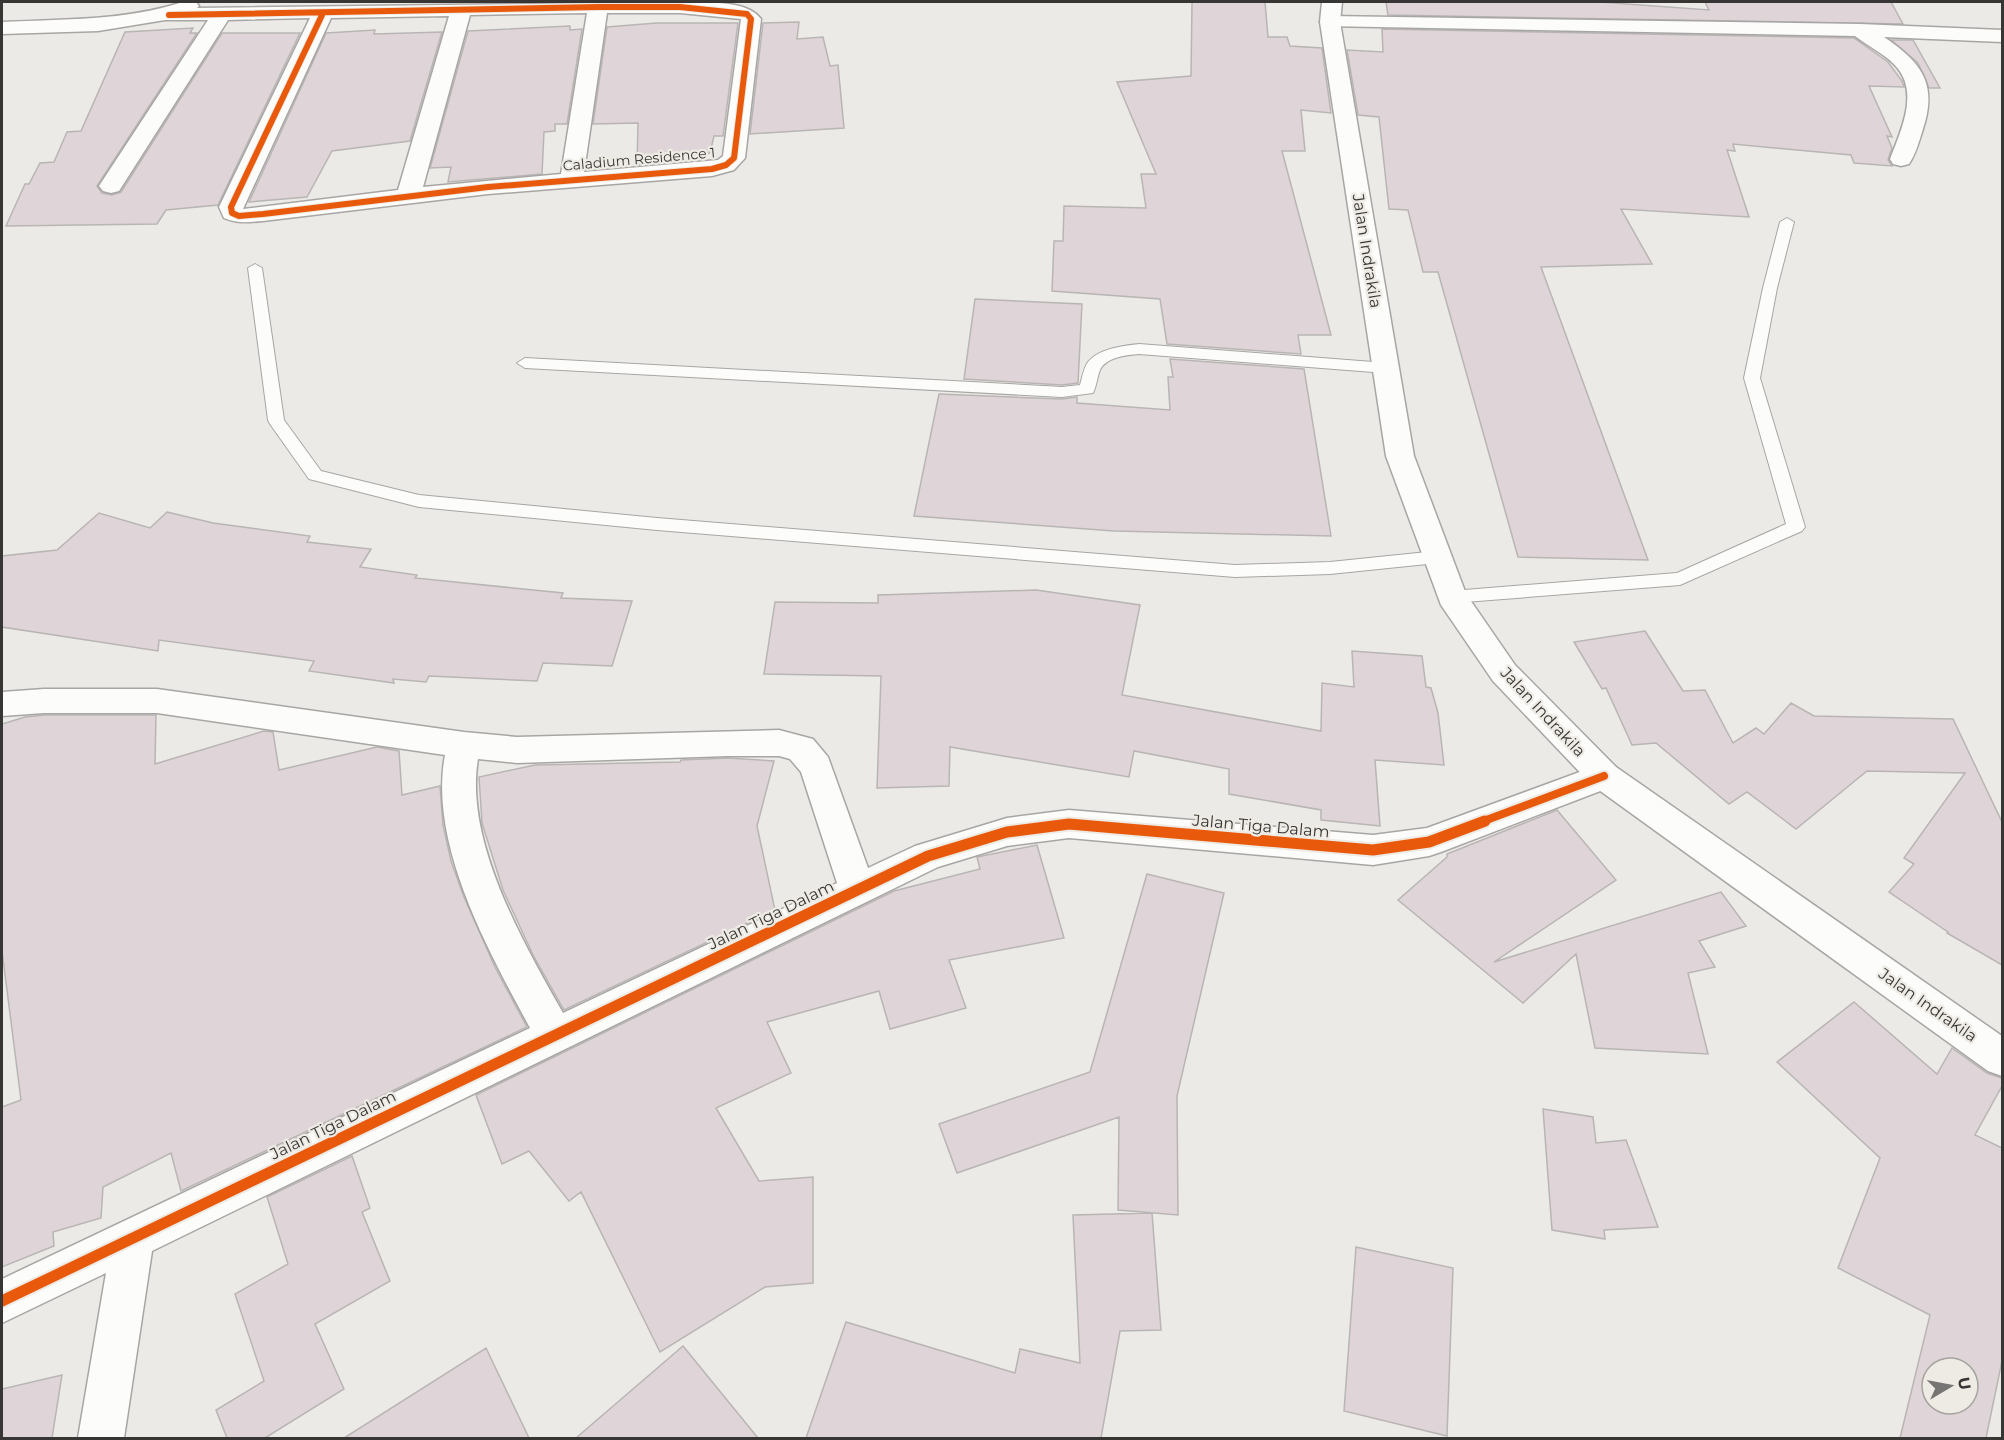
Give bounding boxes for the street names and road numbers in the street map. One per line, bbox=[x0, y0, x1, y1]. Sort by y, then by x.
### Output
street label: Caladium Residence 1 bbox=[562, 143, 716, 175]
street label: Jalan Indrakila bbox=[1348, 191, 1385, 310]
street label: Jalan Indrakila bbox=[1496, 663, 1589, 761]
street label: Jalan Tiga Dalam bbox=[1191, 810, 1330, 841]
street label: Jalan Tiga Dalam bbox=[704, 876, 837, 954]
street label: Jalan Indrakila bbox=[1874, 964, 1981, 1046]
street label: Jalan Tiga Dalam bbox=[266, 1086, 399, 1164]

